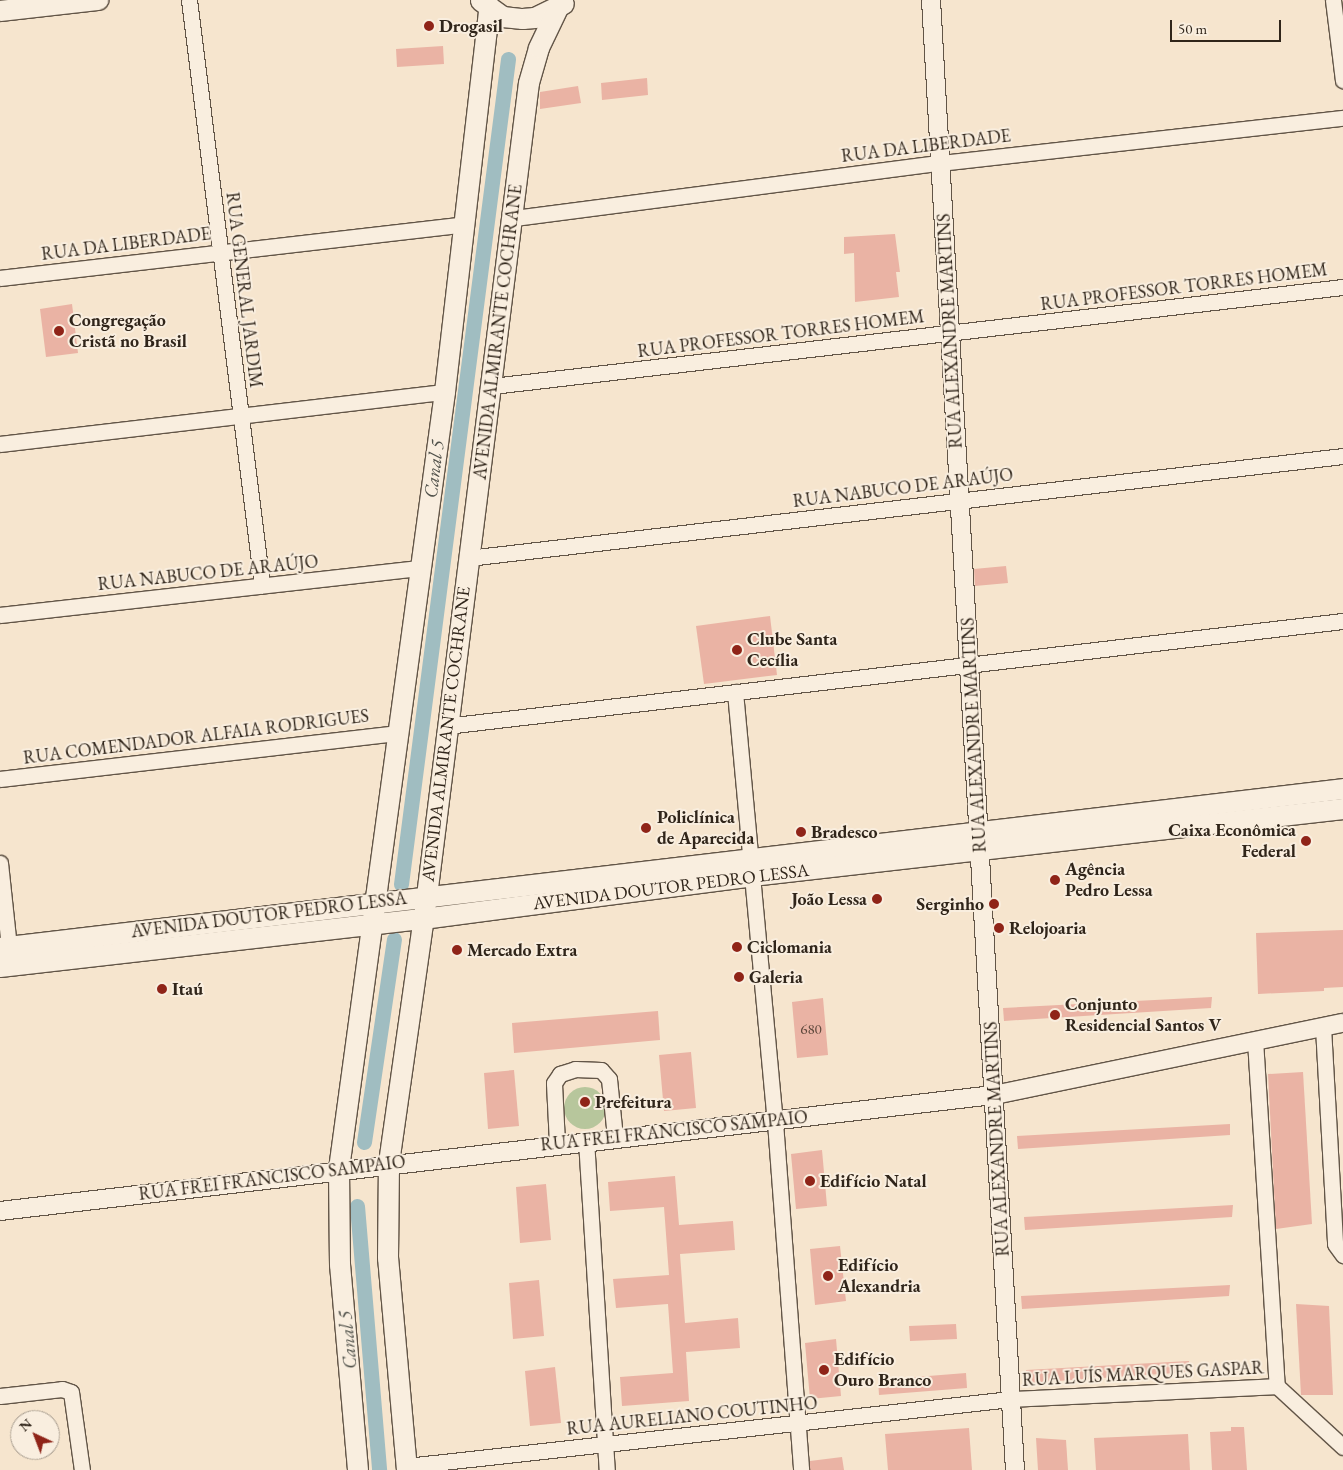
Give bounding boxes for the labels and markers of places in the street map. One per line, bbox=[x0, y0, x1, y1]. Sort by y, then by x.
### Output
place label: Drogasil bbox=[439, 15, 503, 37]
marker: Drogasil bbox=[423, 20, 435, 32]
place label: Congregação Cristã no Brasil bbox=[69, 310, 187, 352]
marker: Congregação Cristã no Brasil bbox=[53, 325, 65, 337]
place label: Clube Santa Cecília bbox=[747, 629, 837, 672]
marker: Clube Santa Cecília bbox=[731, 644, 743, 656]
place label: Policlínica de Aparecida bbox=[657, 807, 754, 850]
place label: Caixa Econômica Federal bbox=[1168, 820, 1296, 862]
marker: Policlínica de Aparecida bbox=[639, 821, 653, 835]
place label: Bradesco bbox=[811, 821, 878, 843]
marker: Bradesco bbox=[795, 826, 807, 838]
marker: Caixa Econômica Federal bbox=[1300, 835, 1312, 847]
place label: Agência Pedro Lessa bbox=[1065, 859, 1153, 902]
marker: Agência Pedro Lessa bbox=[1049, 874, 1061, 886]
place label: João Lessa bbox=[791, 888, 867, 910]
marker: João Lessa bbox=[871, 893, 883, 905]
place label: Serginho bbox=[916, 893, 984, 915]
marker: Serginho bbox=[988, 898, 1000, 910]
place label: Relojoaria bbox=[1009, 917, 1086, 939]
marker: Relojoaria bbox=[993, 922, 1005, 934]
place label: Ciclomania bbox=[747, 936, 832, 958]
place label: Mercado Extra bbox=[467, 939, 577, 961]
marker: Ciclomania bbox=[731, 941, 743, 953]
marker: Mercado Extra bbox=[451, 944, 463, 956]
place label: Galeria bbox=[749, 966, 803, 988]
marker: Galeria bbox=[733, 971, 745, 983]
place label: Itaú bbox=[172, 978, 203, 1000]
marker: Itaú bbox=[156, 983, 168, 995]
place label: Conjunto Residencial Santos V bbox=[1065, 994, 1221, 1036]
marker: Conjunto Residencial Santos V bbox=[1049, 1009, 1061, 1021]
place label: Prefeitura bbox=[595, 1091, 672, 1113]
marker: Prefeitura bbox=[579, 1096, 591, 1108]
place label: Edifício Natal bbox=[820, 1170, 927, 1192]
marker: Edifício Natal bbox=[804, 1175, 816, 1187]
place label: Edifício Alexandria bbox=[838, 1255, 921, 1298]
marker: Edifício Alexandria bbox=[822, 1270, 834, 1282]
place label: Edifício Ouro Branco bbox=[834, 1349, 931, 1392]
marker: Edifício Ouro Branco bbox=[818, 1364, 830, 1376]

